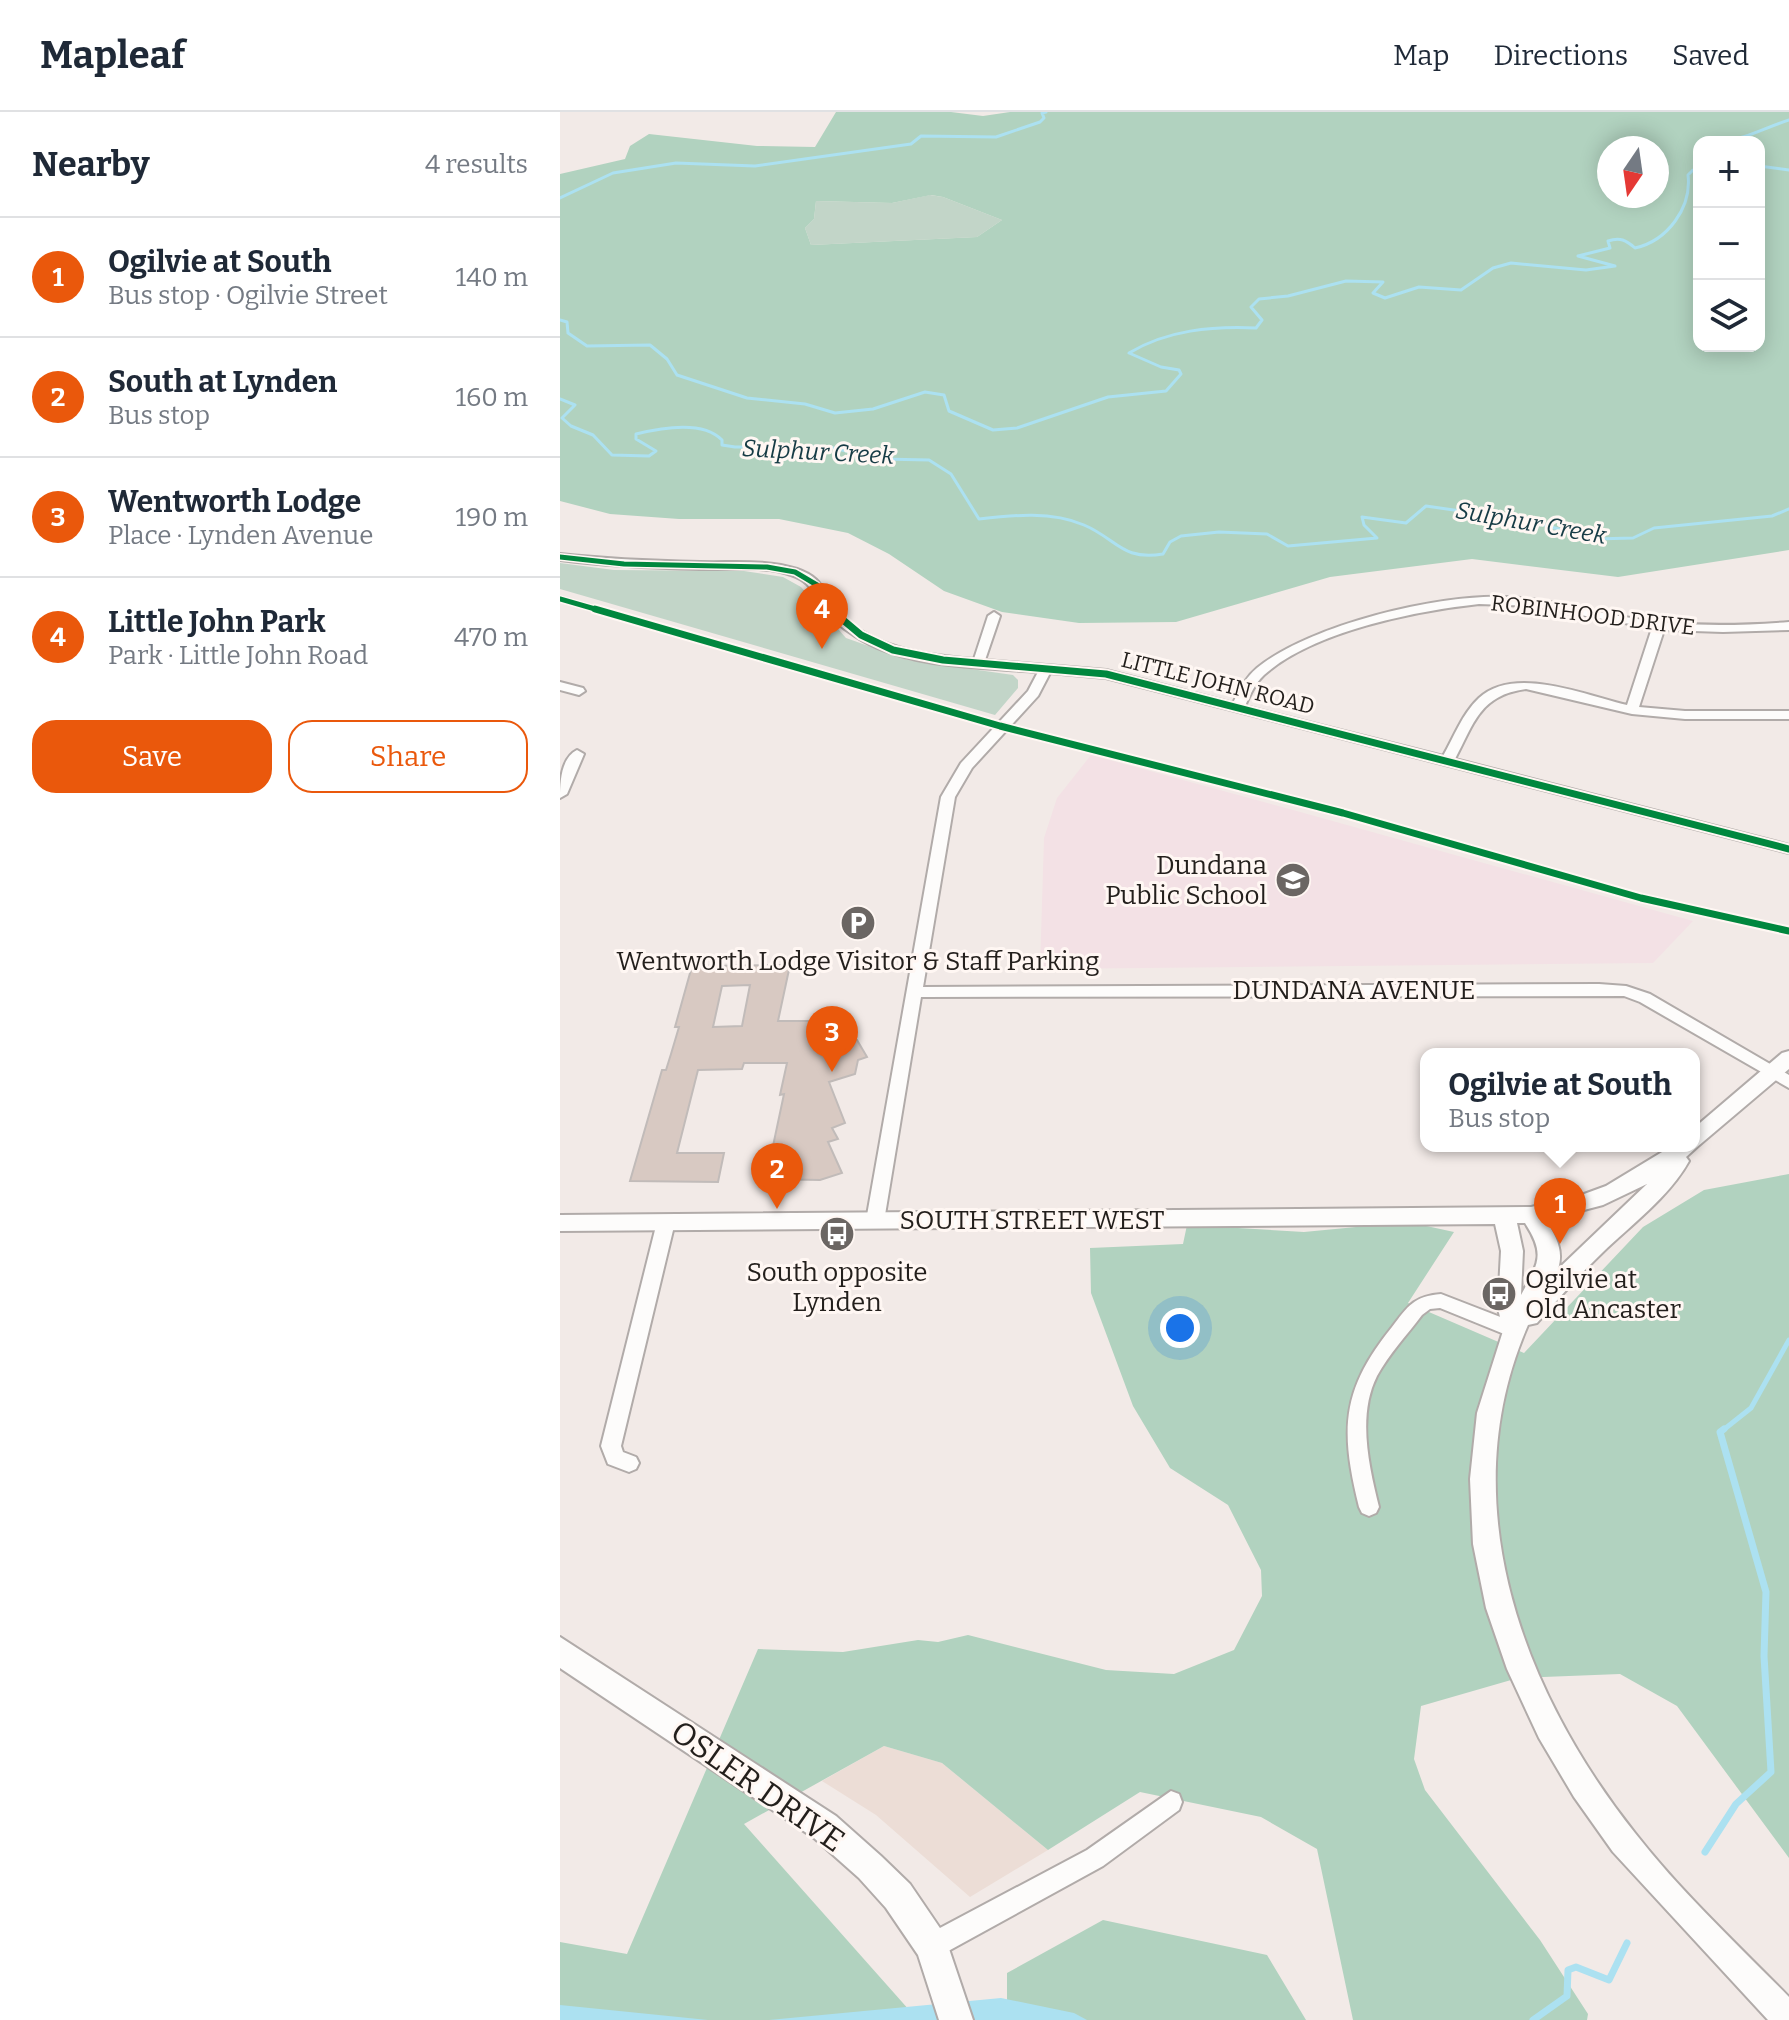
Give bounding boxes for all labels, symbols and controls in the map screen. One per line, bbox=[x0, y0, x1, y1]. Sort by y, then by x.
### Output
text: Mapleaf bbox=[40, 32, 185, 78]
text: Map bbox=[1393, 39, 1449, 72]
text: Directions bbox=[1493, 39, 1628, 72]
text: Saved bbox=[1672, 39, 1749, 72]
north arrow bbox=[1597, 136, 1669, 208]
map controls bbox=[1693, 136, 1765, 352]
button: + bbox=[1693, 136, 1765, 208]
text: Nearby bbox=[32, 144, 150, 185]
text: 4 results bbox=[425, 149, 528, 180]
button: − bbox=[1693, 208, 1765, 280]
text: Ogilvie at South bbox=[108, 244, 332, 280]
text: 1 bbox=[52, 262, 64, 293]
text: 140 m bbox=[456, 262, 528, 293]
text: Bus stop · Ogilvie Street bbox=[108, 280, 388, 311]
button: layers bbox=[1693, 280, 1765, 352]
text: South at Lynden bbox=[108, 364, 337, 400]
text: 2 bbox=[51, 382, 65, 413]
text: 160 m bbox=[456, 382, 528, 413]
text: Bus stop bbox=[108, 400, 210, 431]
water label: Sulphur Creek bbox=[741, 434, 896, 470]
text: Wentworth Lodge bbox=[108, 484, 361, 520]
water label: Sulphur Creek bbox=[1453, 496, 1610, 550]
text: 3 bbox=[51, 502, 65, 533]
text: 190 m bbox=[456, 502, 528, 533]
text: Place · Lynden Avenue bbox=[108, 520, 373, 551]
pin: 4 bbox=[796, 583, 848, 649]
street label: ROBINHOOD DRIVE bbox=[1489, 589, 1697, 641]
text: Little John Park bbox=[108, 604, 326, 640]
text: 4 bbox=[50, 622, 66, 653]
text: 470 m bbox=[454, 622, 528, 653]
text: Park · Little John Road bbox=[108, 640, 368, 671]
street label: LITTLE JOHN ROAD bbox=[1119, 646, 1317, 720]
button: Save bbox=[32, 720, 272, 793]
button: Share bbox=[288, 720, 528, 793]
place label: Dundana Public School bbox=[1105, 850, 1267, 911]
school or university icon: Dundana Public School bbox=[1274, 861, 1312, 899]
parking icon: Wentworth Lodge Visitor & Staff Parking bbox=[839, 904, 877, 942]
place label: Wentworth Lodge Visitor & Staff Parking bbox=[616, 946, 1100, 977]
street label: DUNDANA AVENUE bbox=[1233, 975, 1475, 1006]
pin: 3 bbox=[806, 1006, 858, 1072]
popup bbox=[1420, 1048, 1700, 1152]
text: Ogilvie at South bbox=[1448, 1067, 1672, 1103]
text: Bus stop bbox=[1448, 1103, 1550, 1134]
pin: 2 bbox=[751, 1143, 803, 1209]
pin: 1 bbox=[1534, 1178, 1586, 1244]
street label: SOUTH STREET WEST bbox=[899, 1205, 1165, 1236]
bus stop icon: South opposite Lynden bbox=[818, 1215, 856, 1253]
place label: South opposite Lynden bbox=[746, 1257, 928, 1318]
place label: Ogilvie at Old Ancaster bbox=[1525, 1264, 1681, 1325]
bus stop icon: Ogilvie at Old Ancaster bbox=[1480, 1275, 1518, 1313]
your location bbox=[1160, 1308, 1200, 1348]
street label: OSLER DRIVE bbox=[664, 1712, 852, 1860]

